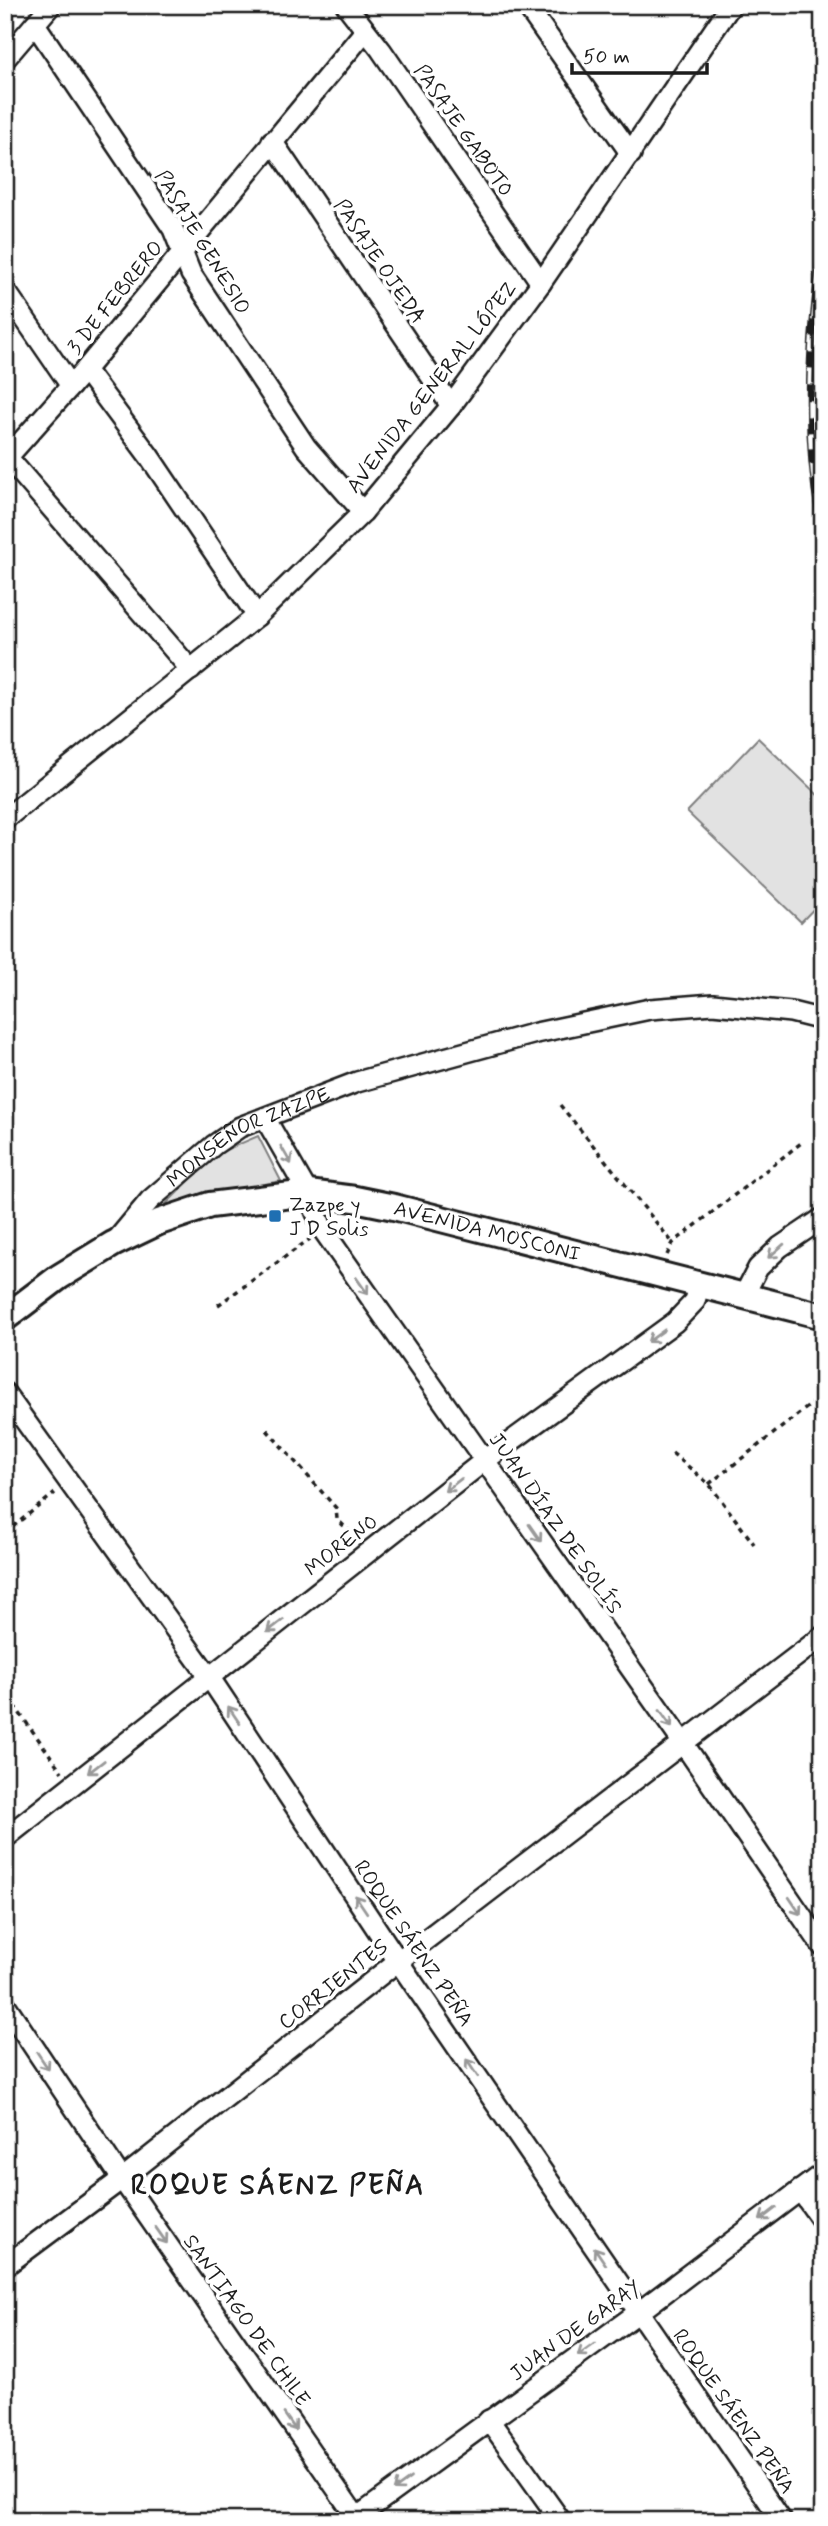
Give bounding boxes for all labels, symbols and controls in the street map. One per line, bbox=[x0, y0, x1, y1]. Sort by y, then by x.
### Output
scale bar bbox=[572, 32, 707, 76]
text: 50 m bbox=[583, 43, 630, 71]
street label: PASAJE GABOTO bbox=[407, 59, 519, 202]
street label: PASAJE GENESIO bbox=[148, 165, 256, 320]
street label: PASAJE OJEDA bbox=[327, 193, 431, 330]
street label: 3 DE FEBRERO bbox=[61, 235, 170, 360]
street label: AVENIDA GENERAL LÓPEZ bbox=[340, 276, 523, 499]
street label: MONSEÑOR ZAZPE bbox=[161, 1081, 334, 1195]
one-way arrow bbox=[279, 1145, 293, 1165]
place label: Zazpe y J D Solis bbox=[289, 1191, 368, 1243]
street label: AVENIDA MOSCONI bbox=[391, 1195, 583, 1269]
marker: Zazpe y J D Solis bbox=[267, 1208, 283, 1224]
one-way arrow bbox=[767, 1243, 785, 1259]
one-way arrow bbox=[355, 1276, 369, 1295]
one-way arrow bbox=[647, 1329, 666, 1343]
street label: JUAN DÍAZ DE SOLÍS bbox=[482, 1427, 628, 1620]
one-way arrow bbox=[445, 1478, 463, 1493]
street label: MORENO bbox=[299, 1508, 384, 1583]
one-way arrow bbox=[527, 1523, 542, 1542]
one-way arrow bbox=[266, 1619, 284, 1634]
one-way arrow bbox=[227, 1706, 241, 1725]
one-way arrow bbox=[659, 1709, 673, 1728]
one-way arrow bbox=[87, 1759, 105, 1774]
street label: ROQUE SÁENZ PEÑA bbox=[347, 1855, 479, 2032]
one-way arrow bbox=[353, 1895, 368, 1914]
one-way arrow bbox=[788, 1896, 802, 1915]
street label: CORRIENTES bbox=[273, 1933, 394, 2036]
one-way arrow bbox=[36, 2051, 50, 2070]
one-way arrow bbox=[465, 2059, 479, 2078]
district label: ROQUE SÁENZ PEÑA bbox=[131, 2166, 425, 2205]
one-way arrow bbox=[759, 2206, 778, 2221]
one-way arrow bbox=[154, 2225, 168, 2245]
street label: SANTIAGO DE CHILE bbox=[176, 2229, 316, 2412]
one-way arrow bbox=[593, 2247, 607, 2266]
street label: JUAN DE GARAY bbox=[504, 2273, 647, 2388]
street label: ROQUE SÁENZ PEÑA bbox=[666, 2324, 801, 2500]
one-way arrow bbox=[577, 2343, 596, 2357]
one-way arrow bbox=[283, 2412, 297, 2431]
one-way arrow bbox=[393, 2477, 412, 2491]

